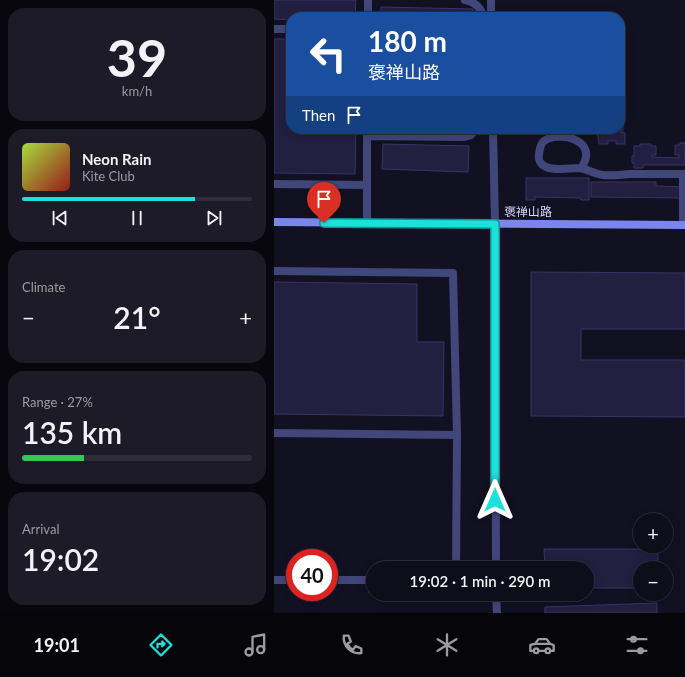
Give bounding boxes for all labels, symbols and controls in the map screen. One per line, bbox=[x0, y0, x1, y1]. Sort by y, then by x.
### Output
text: 180 m bbox=[368, 24, 447, 58]
text: 39 bbox=[107, 26, 167, 88]
icon: left bbox=[302, 28, 354, 80]
text: 褒禅山路 bbox=[368, 61, 440, 83]
text: km/h bbox=[122, 83, 152, 99]
icon: arrive bbox=[343, 104, 365, 126]
text: Then bbox=[302, 106, 335, 124]
text: Neon Rain bbox=[82, 150, 151, 168]
text: Kite Club bbox=[82, 168, 135, 184]
pin bbox=[307, 182, 341, 223]
icon: arrive bbox=[313, 188, 335, 210]
street label: 褒禅山路 bbox=[504, 204, 552, 219]
icon: previous bbox=[49, 207, 71, 229]
icon: pause bbox=[126, 207, 148, 229]
icon: next bbox=[203, 207, 225, 229]
text: Climate bbox=[22, 279, 65, 295]
text: 21° bbox=[113, 299, 161, 335]
text: − bbox=[22, 304, 35, 331]
text: + bbox=[239, 304, 252, 331]
text: Range · 27% bbox=[22, 394, 93, 410]
text: 135 km bbox=[22, 414, 122, 450]
position arrow bbox=[474, 479, 516, 521]
map controls bbox=[633, 513, 673, 601]
button: + bbox=[633, 513, 673, 553]
text: Arrival bbox=[22, 521, 59, 537]
text: 19:02 bbox=[22, 541, 99, 577]
speed limit sign: 40 bbox=[286, 549, 338, 601]
button: − bbox=[633, 561, 673, 601]
text: 19:02 · 1 min · 290 m bbox=[410, 572, 550, 590]
icon: directions bbox=[147, 631, 175, 659]
icon: music bbox=[242, 631, 270, 659]
icon: phone bbox=[338, 631, 366, 659]
icon: climate bbox=[433, 631, 461, 659]
icon: car bbox=[528, 631, 556, 659]
icon: filters bbox=[623, 631, 651, 659]
text: 19:01 bbox=[34, 634, 80, 656]

